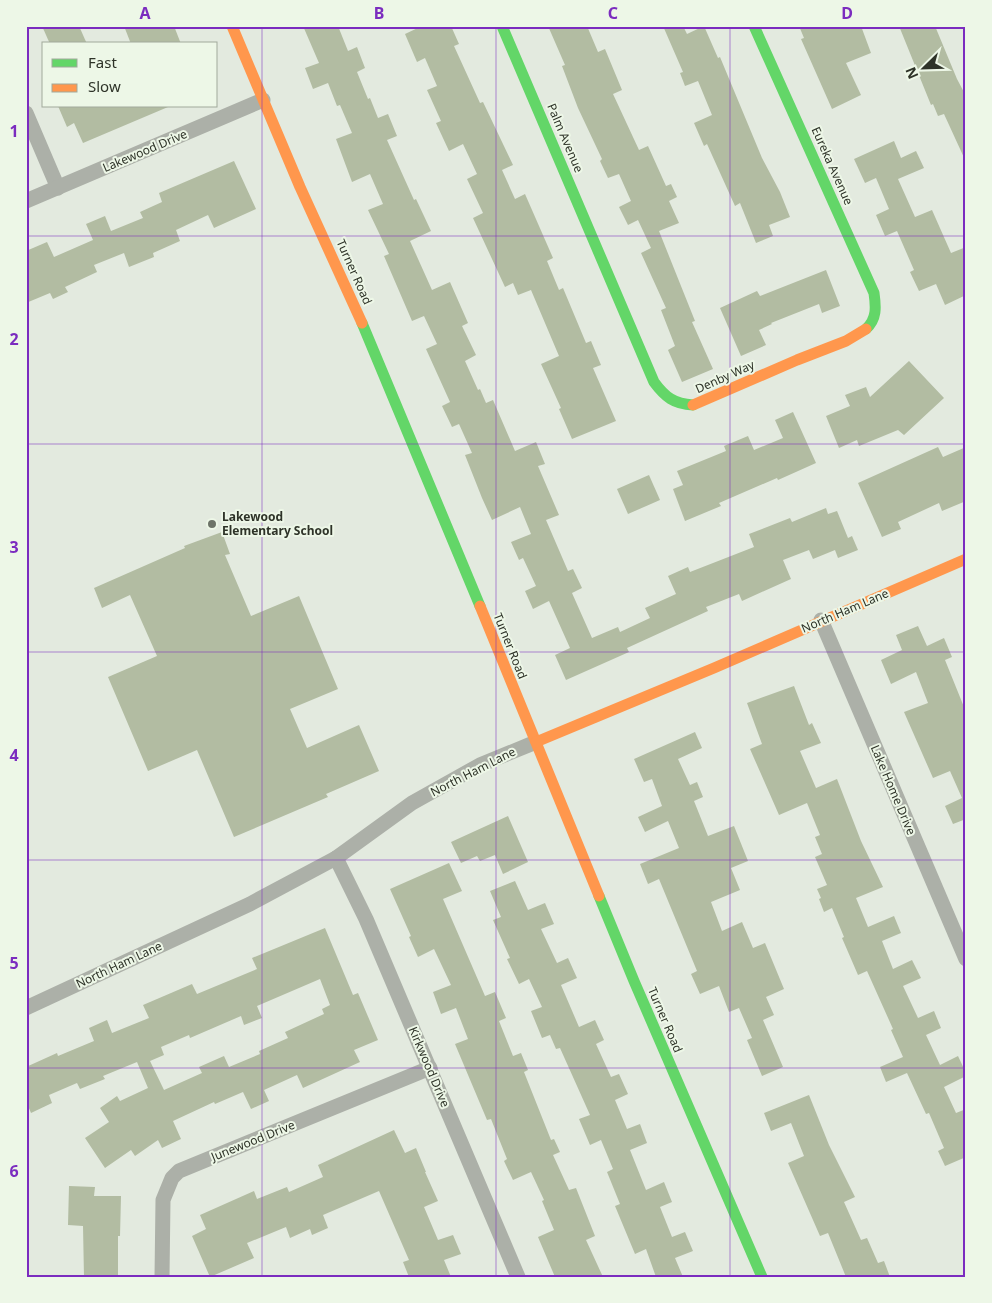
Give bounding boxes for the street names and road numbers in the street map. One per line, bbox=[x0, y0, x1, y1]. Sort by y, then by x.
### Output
street label: Palm Avenue bbox=[543, 101, 588, 175]
street label: Eureka Avenue bbox=[808, 124, 857, 208]
street label: Lakewood Drive bbox=[100, 125, 190, 176]
street label: Turner Road bbox=[333, 237, 376, 307]
street label: Denby Way bbox=[693, 356, 758, 397]
street label: North Ham Lane bbox=[799, 584, 891, 637]
street label: Turner Road bbox=[490, 610, 531, 681]
street label: Lake Home Drive bbox=[867, 742, 920, 838]
street label: North Ham Lane bbox=[427, 743, 518, 800]
street label: North Ham Lane bbox=[73, 937, 165, 992]
street label: Turner Road bbox=[644, 984, 687, 1055]
street label: Kirkwood Drive bbox=[405, 1024, 454, 1110]
street label: Junewood Drive bbox=[208, 1116, 297, 1165]

